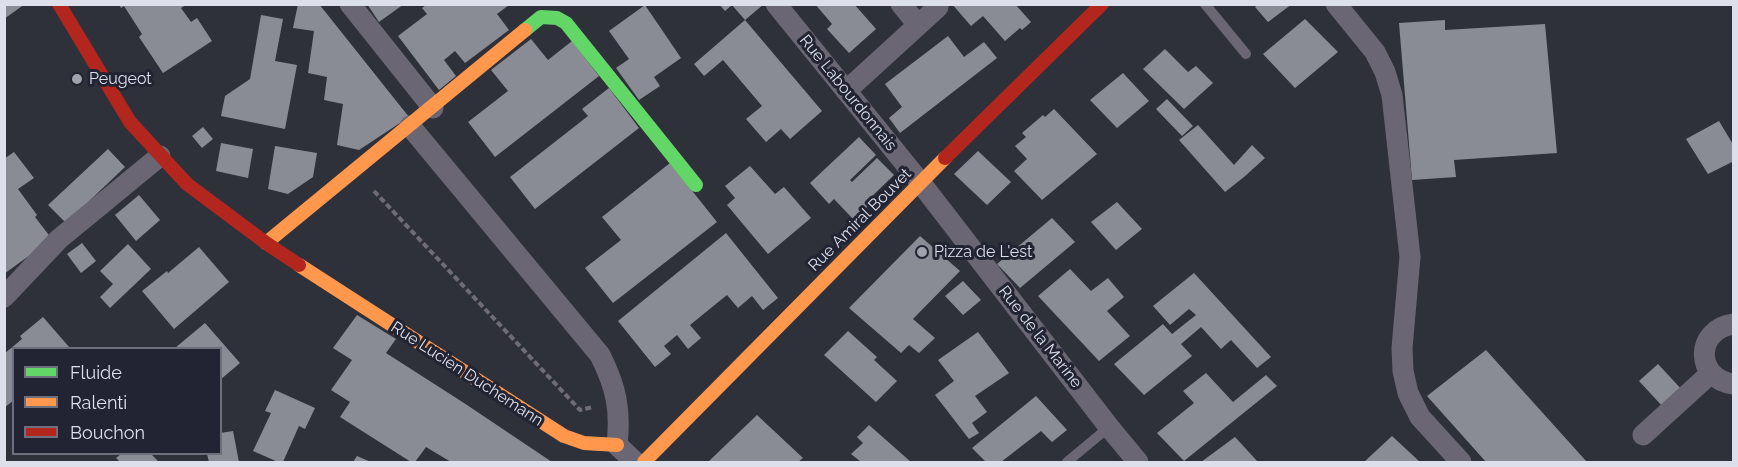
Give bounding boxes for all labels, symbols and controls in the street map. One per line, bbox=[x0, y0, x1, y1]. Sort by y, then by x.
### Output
street label: Rue Labourdonnais bbox=[795, 31, 901, 155]
place label: Peugeot bbox=[89, 69, 152, 89]
marker: Peugeot bbox=[70, 72, 84, 86]
street label: Rue Amiral Bouvet bbox=[805, 165, 915, 275]
place label: Pizza de L'est bbox=[934, 242, 1032, 262]
marker: Pizza de L'est bbox=[915, 245, 929, 259]
street label: Rue de la Marine bbox=[994, 282, 1086, 392]
street label: Rue Lucien Duchemann bbox=[387, 318, 547, 430]
legend bbox=[12, 347, 222, 455]
text: Fluide bbox=[70, 362, 122, 383]
text: Ralenti bbox=[70, 392, 127, 413]
text: Bouchon bbox=[70, 422, 145, 443]

